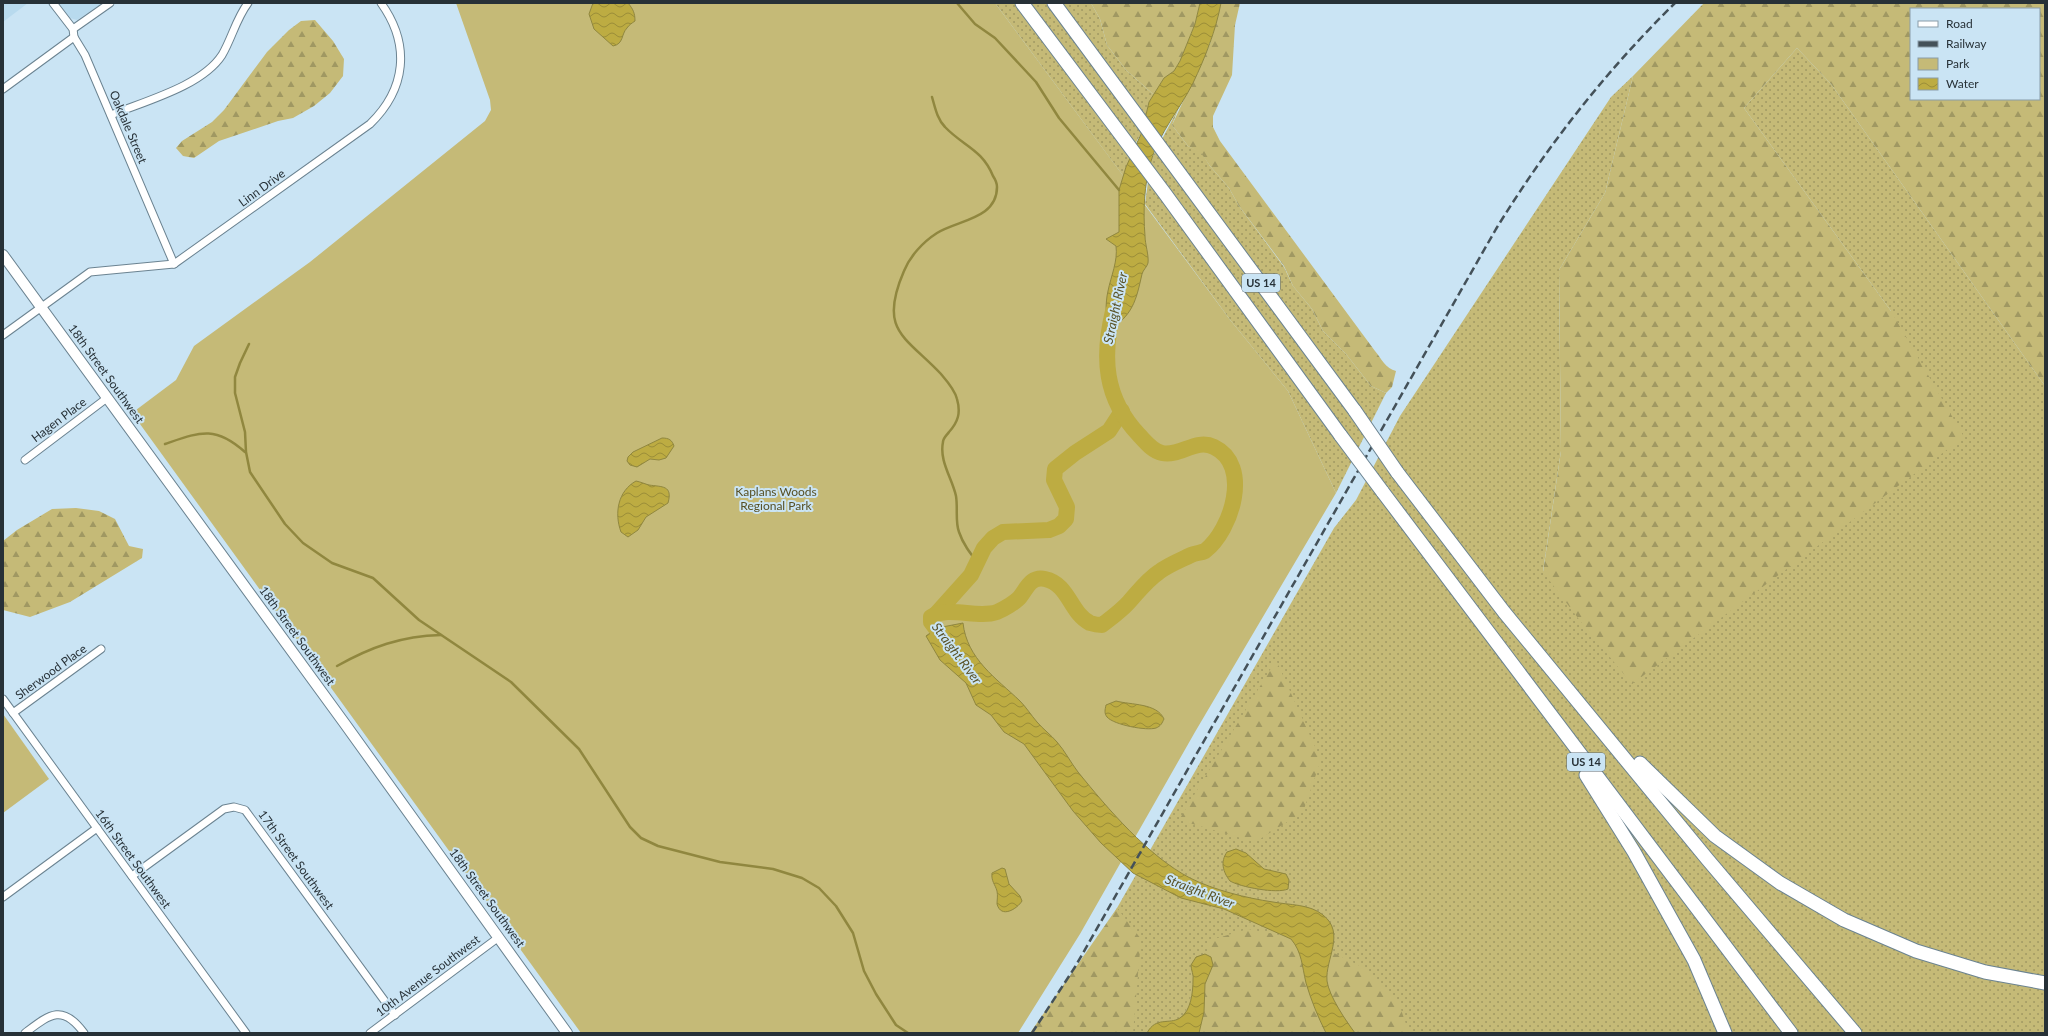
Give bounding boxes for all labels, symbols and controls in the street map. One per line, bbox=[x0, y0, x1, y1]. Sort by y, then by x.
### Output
legend bbox=[1910, 8, 2040, 100]
text: Road bbox=[1946, 16, 1973, 31]
text: Railway bbox=[1946, 36, 1987, 51]
text: Park bbox=[1946, 56, 1970, 71]
text: Water bbox=[1946, 76, 1979, 91]
street label: Oakdale Street bbox=[106, 88, 151, 166]
street label: Linn Drive bbox=[235, 166, 288, 210]
water label: Straight River bbox=[1100, 270, 1130, 345]
road number: US 14 bbox=[1242, 274, 1280, 292]
street label: 18th Street Southwest bbox=[65, 321, 148, 427]
street label: Hagen Place bbox=[28, 394, 89, 445]
park label: Kaplans Woods Regional Park bbox=[735, 484, 817, 513]
street label: 18th Street Southwest bbox=[256, 583, 339, 689]
water label: Straight River bbox=[929, 619, 986, 687]
street label: Sherwood Place bbox=[12, 641, 89, 702]
road number: US 14 bbox=[1567, 753, 1605, 771]
street label: 16th Street Southwest bbox=[92, 806, 175, 912]
street label: 17th Street Southwest bbox=[255, 807, 338, 913]
street label: 18th Street Southwest bbox=[446, 845, 529, 951]
water label: Straight River bbox=[1163, 871, 1237, 912]
street label: 10th Avenue Southwest bbox=[373, 931, 483, 1020]

